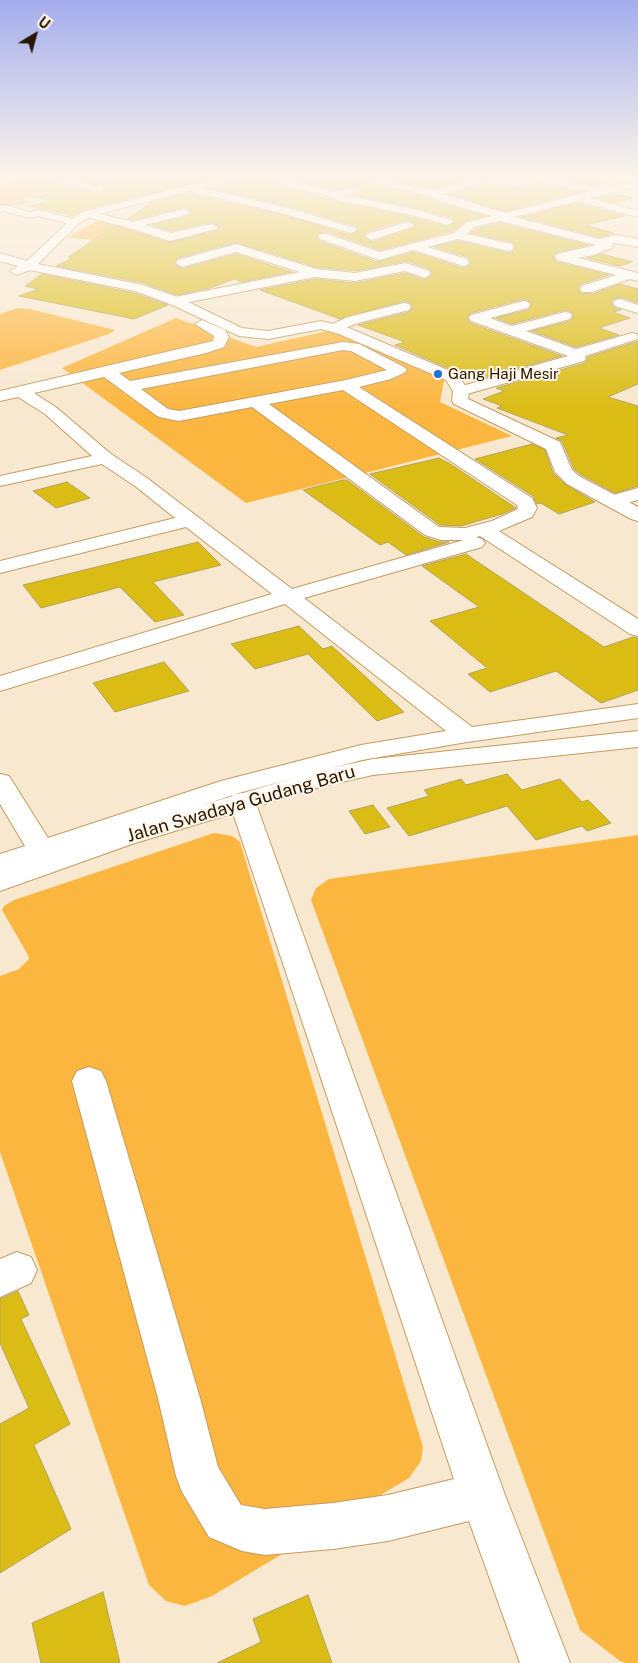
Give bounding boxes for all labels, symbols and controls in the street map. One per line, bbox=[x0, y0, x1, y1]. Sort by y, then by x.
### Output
north arrow bbox=[10, 10, 60, 60]
text: U bbox=[35, 14, 53, 32]
place label: Gang Haji Mesir bbox=[448, 365, 559, 383]
marker: Gang Haji Mesir bbox=[432, 368, 444, 380]
street label: Jalan Swadaya Gudang Baru bbox=[124, 761, 358, 847]

